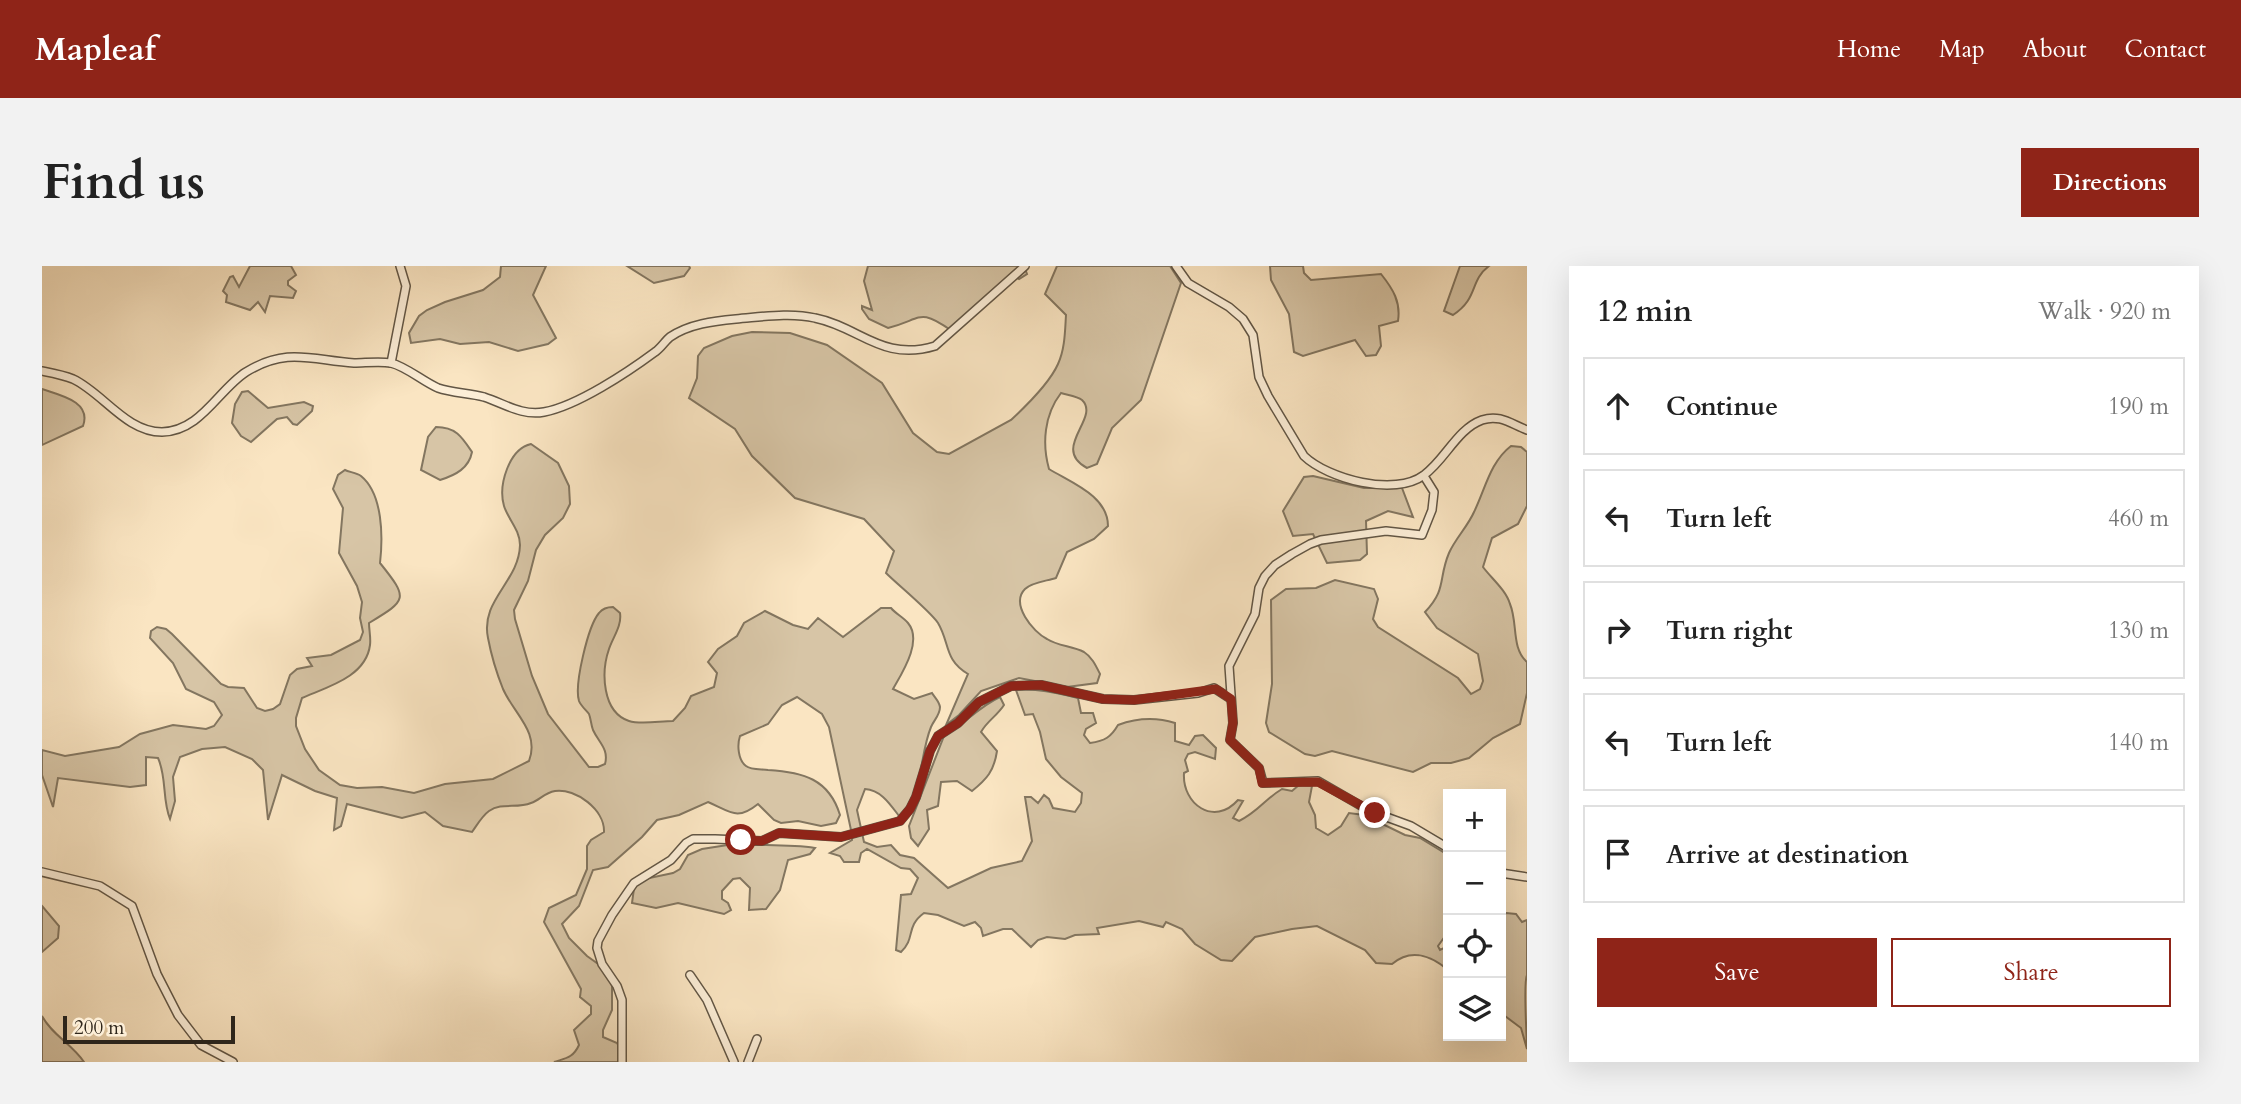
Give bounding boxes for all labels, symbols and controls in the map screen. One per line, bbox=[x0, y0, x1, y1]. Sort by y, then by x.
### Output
text: Mapleaf bbox=[35, 27, 156, 72]
text: Home bbox=[1837, 33, 1901, 66]
text: Map bbox=[1939, 33, 1985, 66]
text: About bbox=[2023, 33, 2087, 66]
text: Contact bbox=[2125, 33, 2206, 66]
button: Directions bbox=[2021, 148, 2199, 217]
text: Find us bbox=[42, 149, 205, 216]
text: 12 min bbox=[1597, 291, 1692, 332]
text: Walk · 920 m bbox=[2038, 296, 2171, 327]
icon: ahead bbox=[1599, 387, 1637, 425]
text: Continue bbox=[1666, 389, 1778, 424]
text: 190 m bbox=[2108, 391, 2169, 422]
icon: left bbox=[1599, 499, 1637, 537]
text: Turn left bbox=[1666, 501, 1771, 536]
text: 460 m bbox=[2108, 503, 2169, 534]
icon: right bbox=[1599, 611, 1637, 649]
text: Turn right bbox=[1666, 613, 1793, 648]
text: 130 m bbox=[2108, 615, 2169, 646]
icon: left bbox=[1599, 723, 1637, 761]
text: Turn left bbox=[1666, 725, 1771, 760]
text: 140 m bbox=[2108, 727, 2169, 758]
map controls bbox=[1443, 789, 1506, 1041]
button: + bbox=[1443, 789, 1506, 852]
route end bbox=[1359, 797, 1390, 828]
route start bbox=[725, 824, 756, 855]
icon: arrive bbox=[1599, 835, 1637, 873]
text: Arrive at destination bbox=[1666, 837, 1909, 872]
button: − bbox=[1443, 852, 1506, 915]
button: locate bbox=[1443, 915, 1506, 978]
button: Save bbox=[1597, 938, 1877, 1007]
button: Share bbox=[1891, 938, 2171, 1007]
button: layers bbox=[1443, 978, 1506, 1041]
scale bar bbox=[63, 1013, 234, 1045]
text: 200 m bbox=[74, 1015, 124, 1041]

